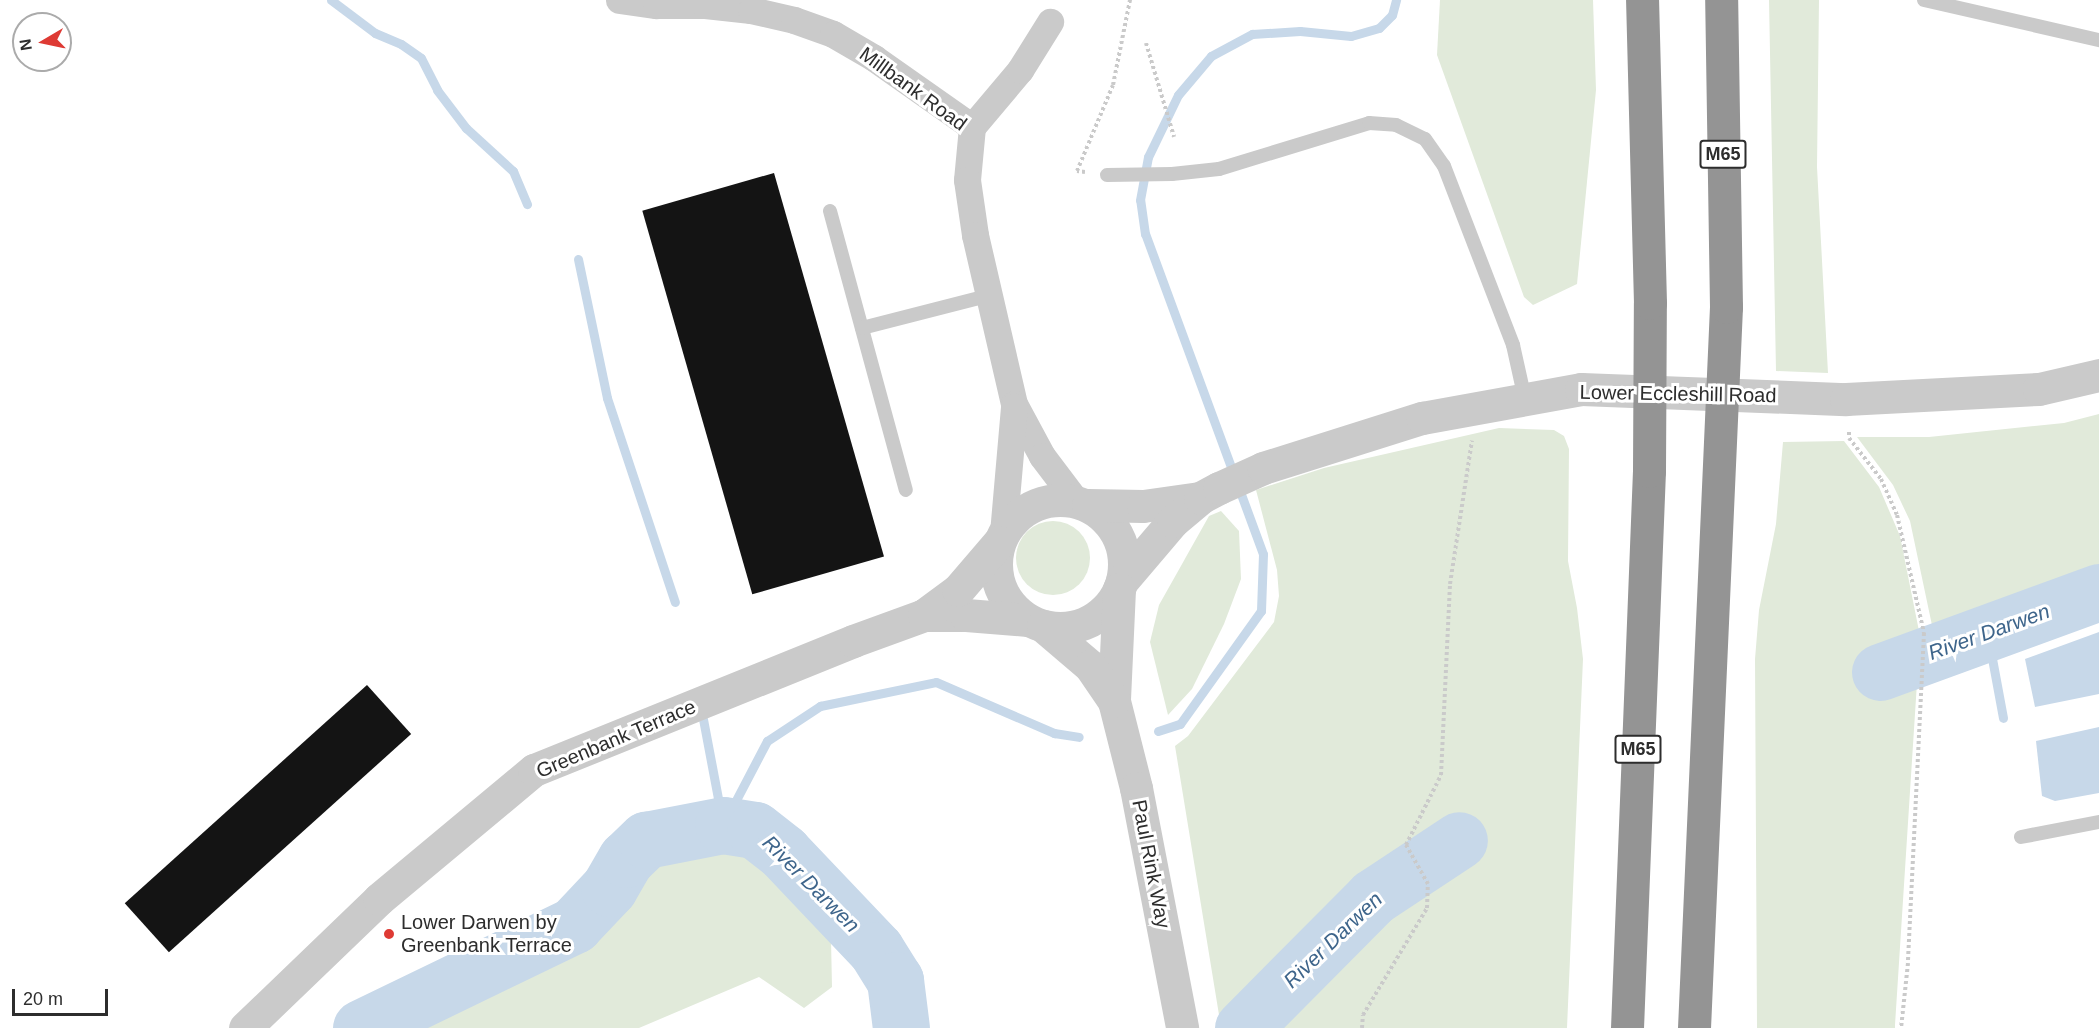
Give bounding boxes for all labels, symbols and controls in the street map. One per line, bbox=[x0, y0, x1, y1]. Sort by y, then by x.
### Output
north arrow bbox=[12, 12, 72, 72]
text: N bbox=[16, 38, 35, 52]
street label: Millbank Road bbox=[855, 42, 971, 136]
road number: M65 bbox=[1699, 139, 1747, 169]
street label: Lower Eccleshill Road bbox=[1579, 380, 1777, 408]
water label: River Darwen bbox=[1925, 598, 2053, 666]
street label: Greenbank Terrace bbox=[533, 695, 699, 783]
road number: M65 bbox=[1614, 734, 1662, 764]
street label: Paul Rink Way bbox=[1127, 798, 1175, 930]
water label: River Darwen bbox=[757, 830, 865, 938]
water label: River Darwen bbox=[1278, 887, 1388, 993]
place label: Lower Darwen by Greenbank Terrace bbox=[401, 910, 572, 957]
marker: Lower Darwen by Greenbank Terrace bbox=[382, 927, 396, 941]
scale bar bbox=[15, 977, 111, 1015]
text: 20 m bbox=[23, 989, 63, 1009]

